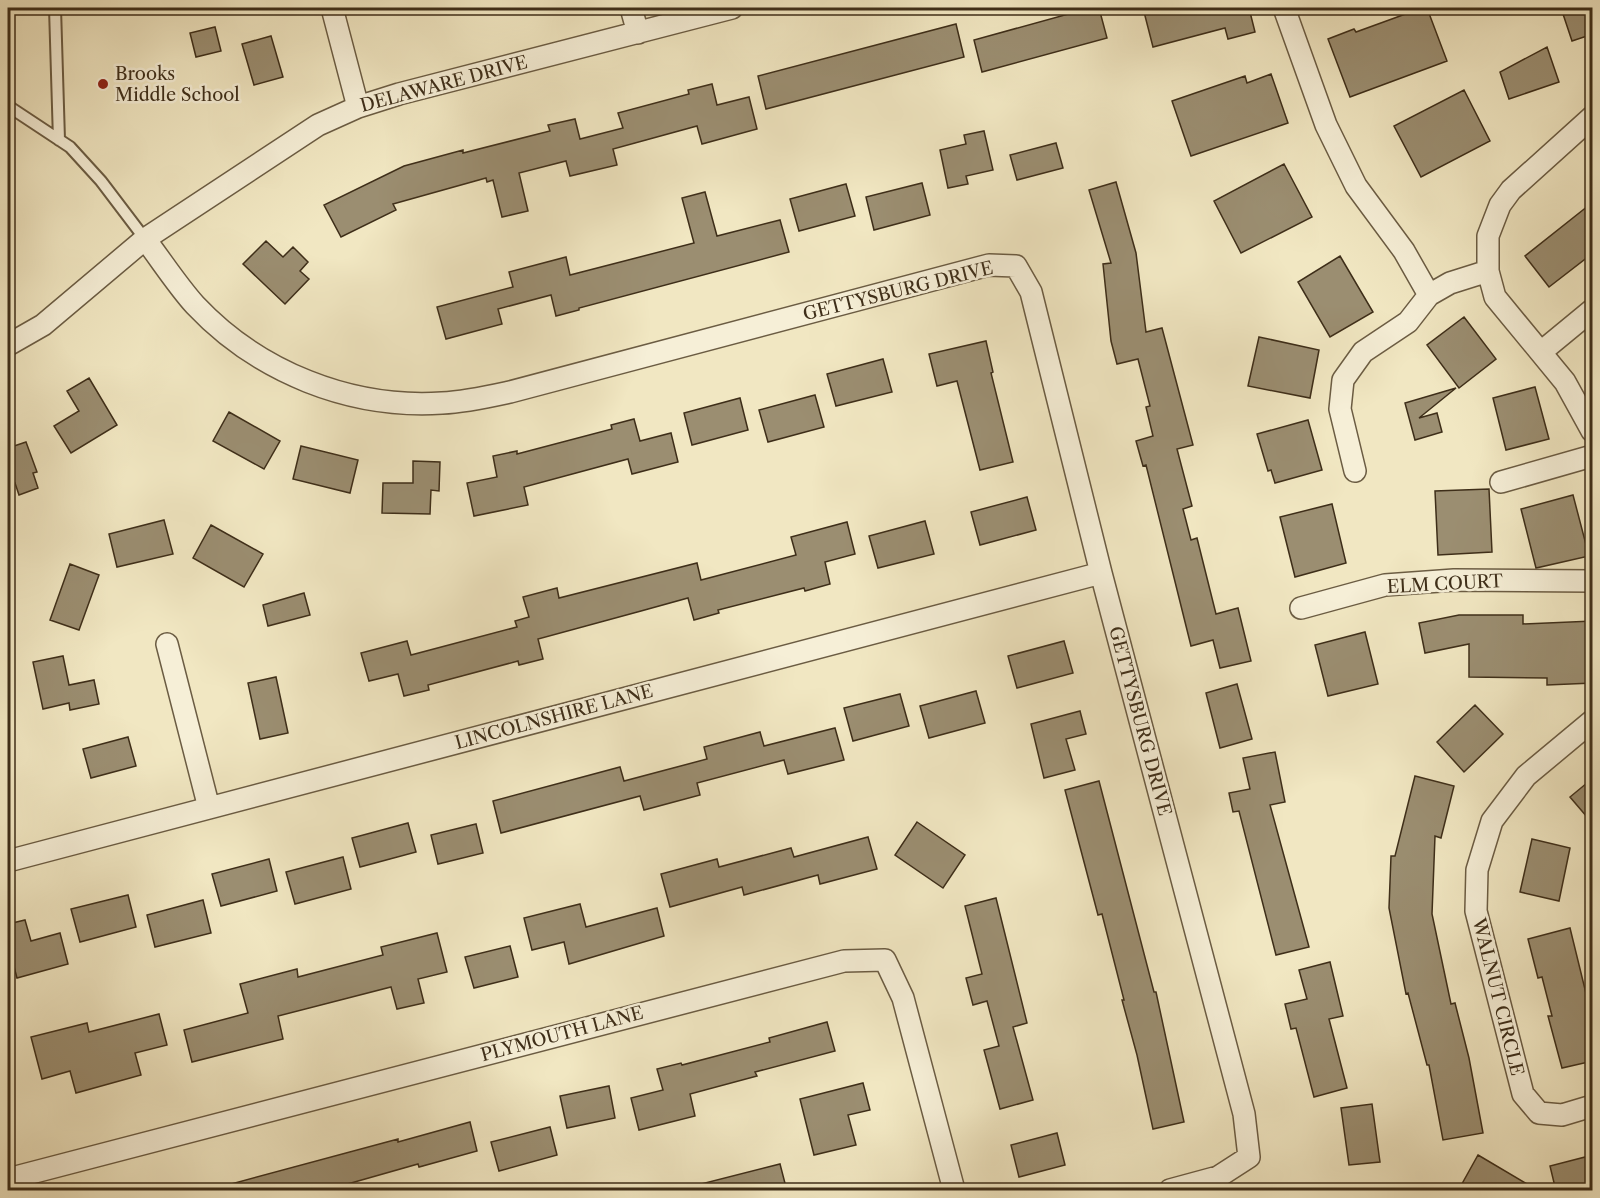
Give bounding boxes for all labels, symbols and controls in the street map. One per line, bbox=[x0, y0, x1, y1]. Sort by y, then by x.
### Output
street label: DELAWARE DRIVE bbox=[358, 51, 530, 117]
place label: Brooks Middle School bbox=[115, 63, 240, 106]
marker: Brooks Middle School bbox=[96, 77, 110, 91]
street label: GETTYSBURG DRIVE bbox=[801, 257, 995, 325]
street label: ELM COURT bbox=[1386, 570, 1504, 598]
street label: GETTYSBURG DRIVE bbox=[1104, 624, 1176, 818]
street label: LINCOLNSHIRE LANE bbox=[452, 680, 656, 754]
street label: WALNUT CIRCLE bbox=[1468, 915, 1528, 1078]
street label: PLYMOUTH LANE bbox=[478, 1002, 646, 1066]

